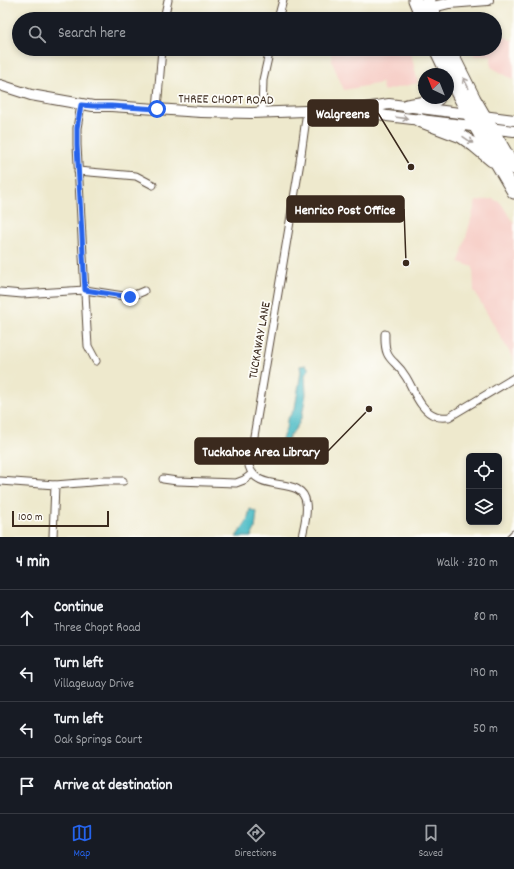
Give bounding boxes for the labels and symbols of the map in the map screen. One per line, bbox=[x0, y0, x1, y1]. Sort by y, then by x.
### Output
north arrow bbox=[418, 68, 454, 104]
one-way arrow bbox=[461, 77, 469, 89]
street label: THREE CHOPT ROAD bbox=[178, 90, 274, 111]
route start bbox=[148, 100, 166, 118]
callout: Walgreens bbox=[308, 100, 378, 126]
text: Walgreens bbox=[316, 105, 370, 125]
one-way arrow bbox=[395, 114, 408, 122]
one-way arrow bbox=[462, 136, 473, 145]
callout: Henrico Post Office bbox=[287, 196, 404, 222]
text: Henrico Post Office bbox=[295, 201, 395, 221]
route end bbox=[121, 288, 139, 306]
street label: TUCKAWAY LANE bbox=[244, 300, 277, 381]
callout: Tuckahoe Area Library bbox=[195, 438, 328, 464]
text: Tuckahoe Area Library bbox=[202, 443, 321, 463]
scale bar bbox=[12, 509, 109, 528]

